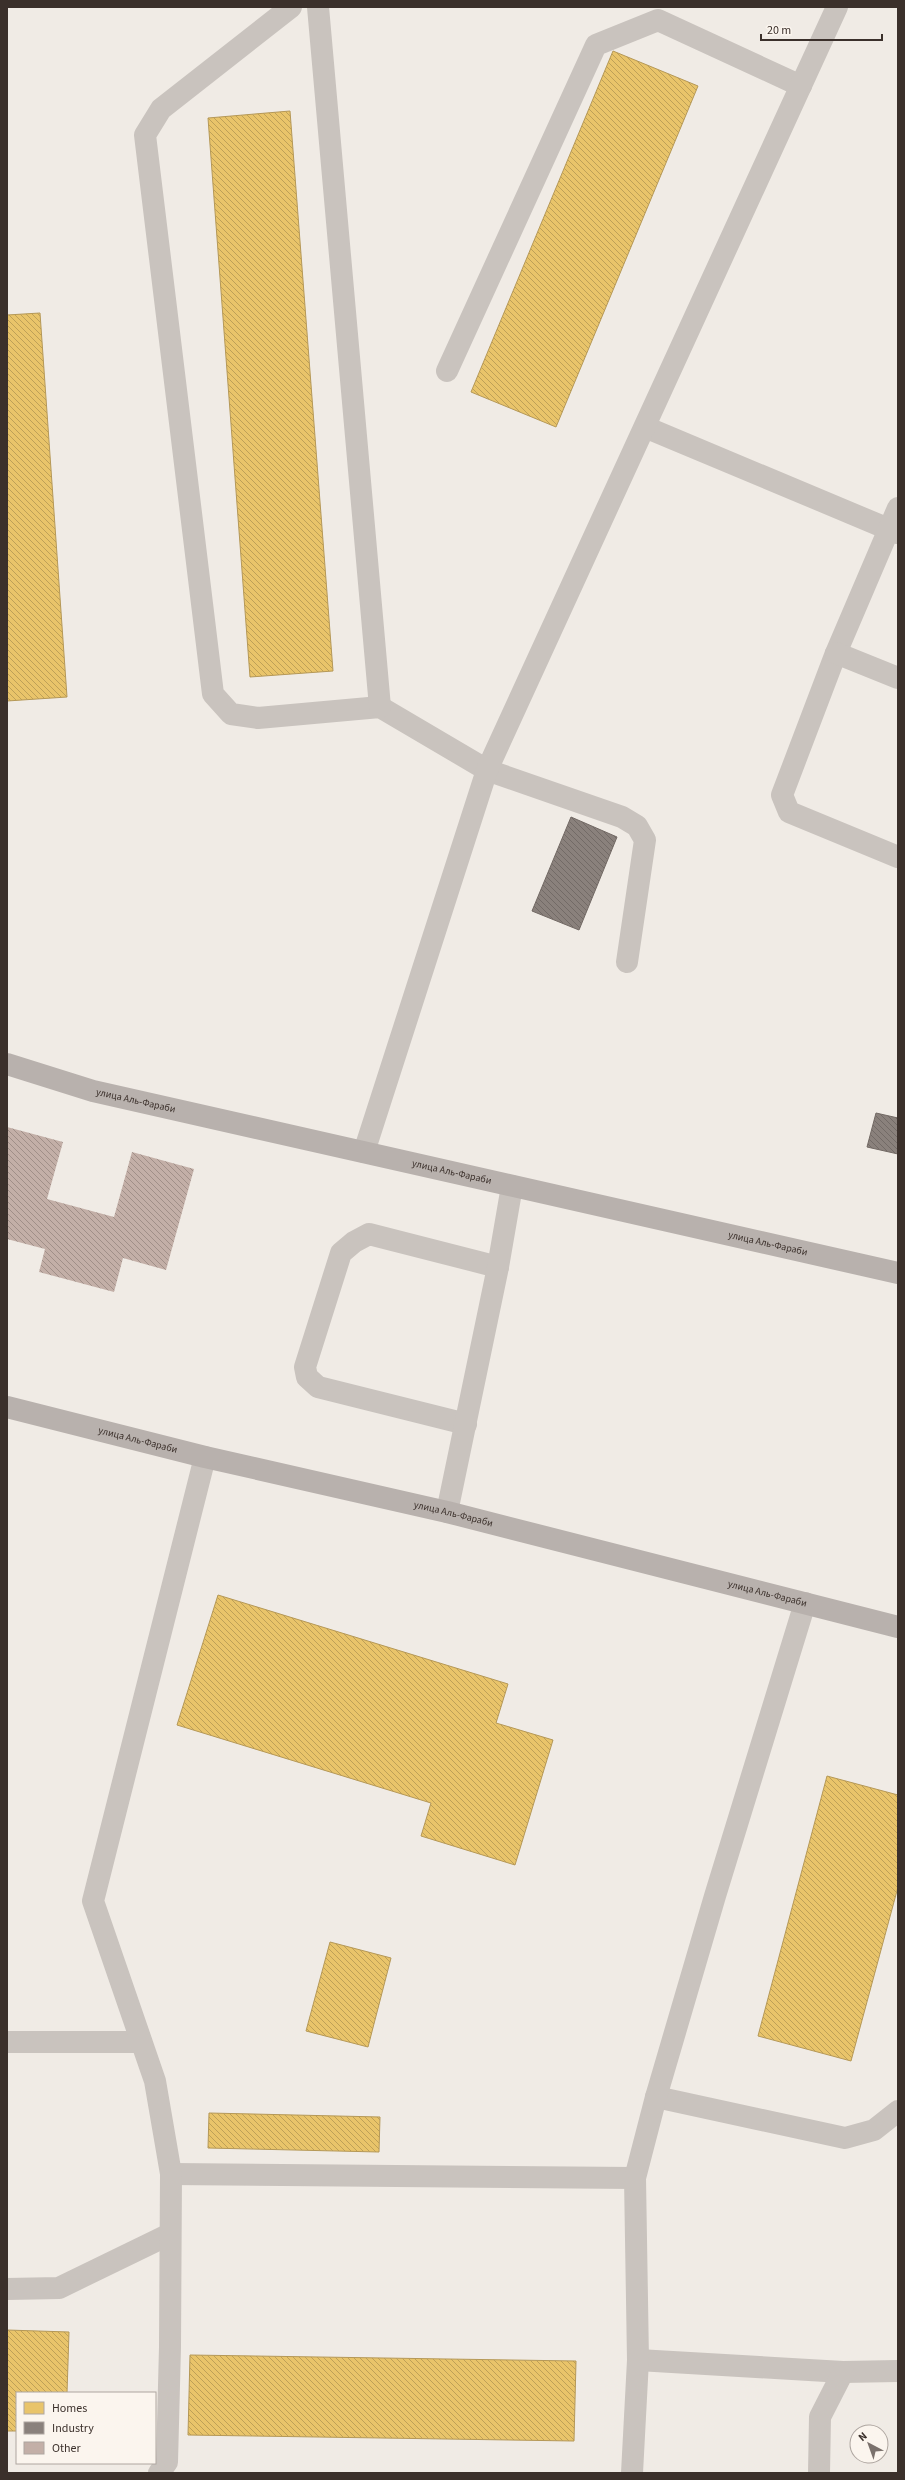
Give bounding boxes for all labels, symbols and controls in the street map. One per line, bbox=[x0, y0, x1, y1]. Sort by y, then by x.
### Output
scale bar bbox=[761, 16, 882, 42]
text: 20 m bbox=[767, 22, 791, 39]
street label: улица Аль-Фараби bbox=[95, 1085, 177, 1116]
street label: улица Аль-Фараби bbox=[411, 1156, 493, 1188]
street label: улица Аль-Фараби bbox=[727, 1228, 809, 1259]
street label: улица Аль-Фараби bbox=[97, 1423, 179, 1457]
street label: улица Аль-Фараби bbox=[412, 1498, 494, 1530]
street label: улица Аль-Фараби bbox=[726, 1577, 808, 1610]
legend bbox=[16, 2392, 156, 2464]
text: Homes bbox=[52, 2400, 87, 2417]
text: Industry bbox=[52, 2420, 94, 2437]
north arrow bbox=[849, 2424, 889, 2464]
text: N bbox=[855, 2429, 870, 2445]
text: Other bbox=[52, 2440, 82, 2457]

